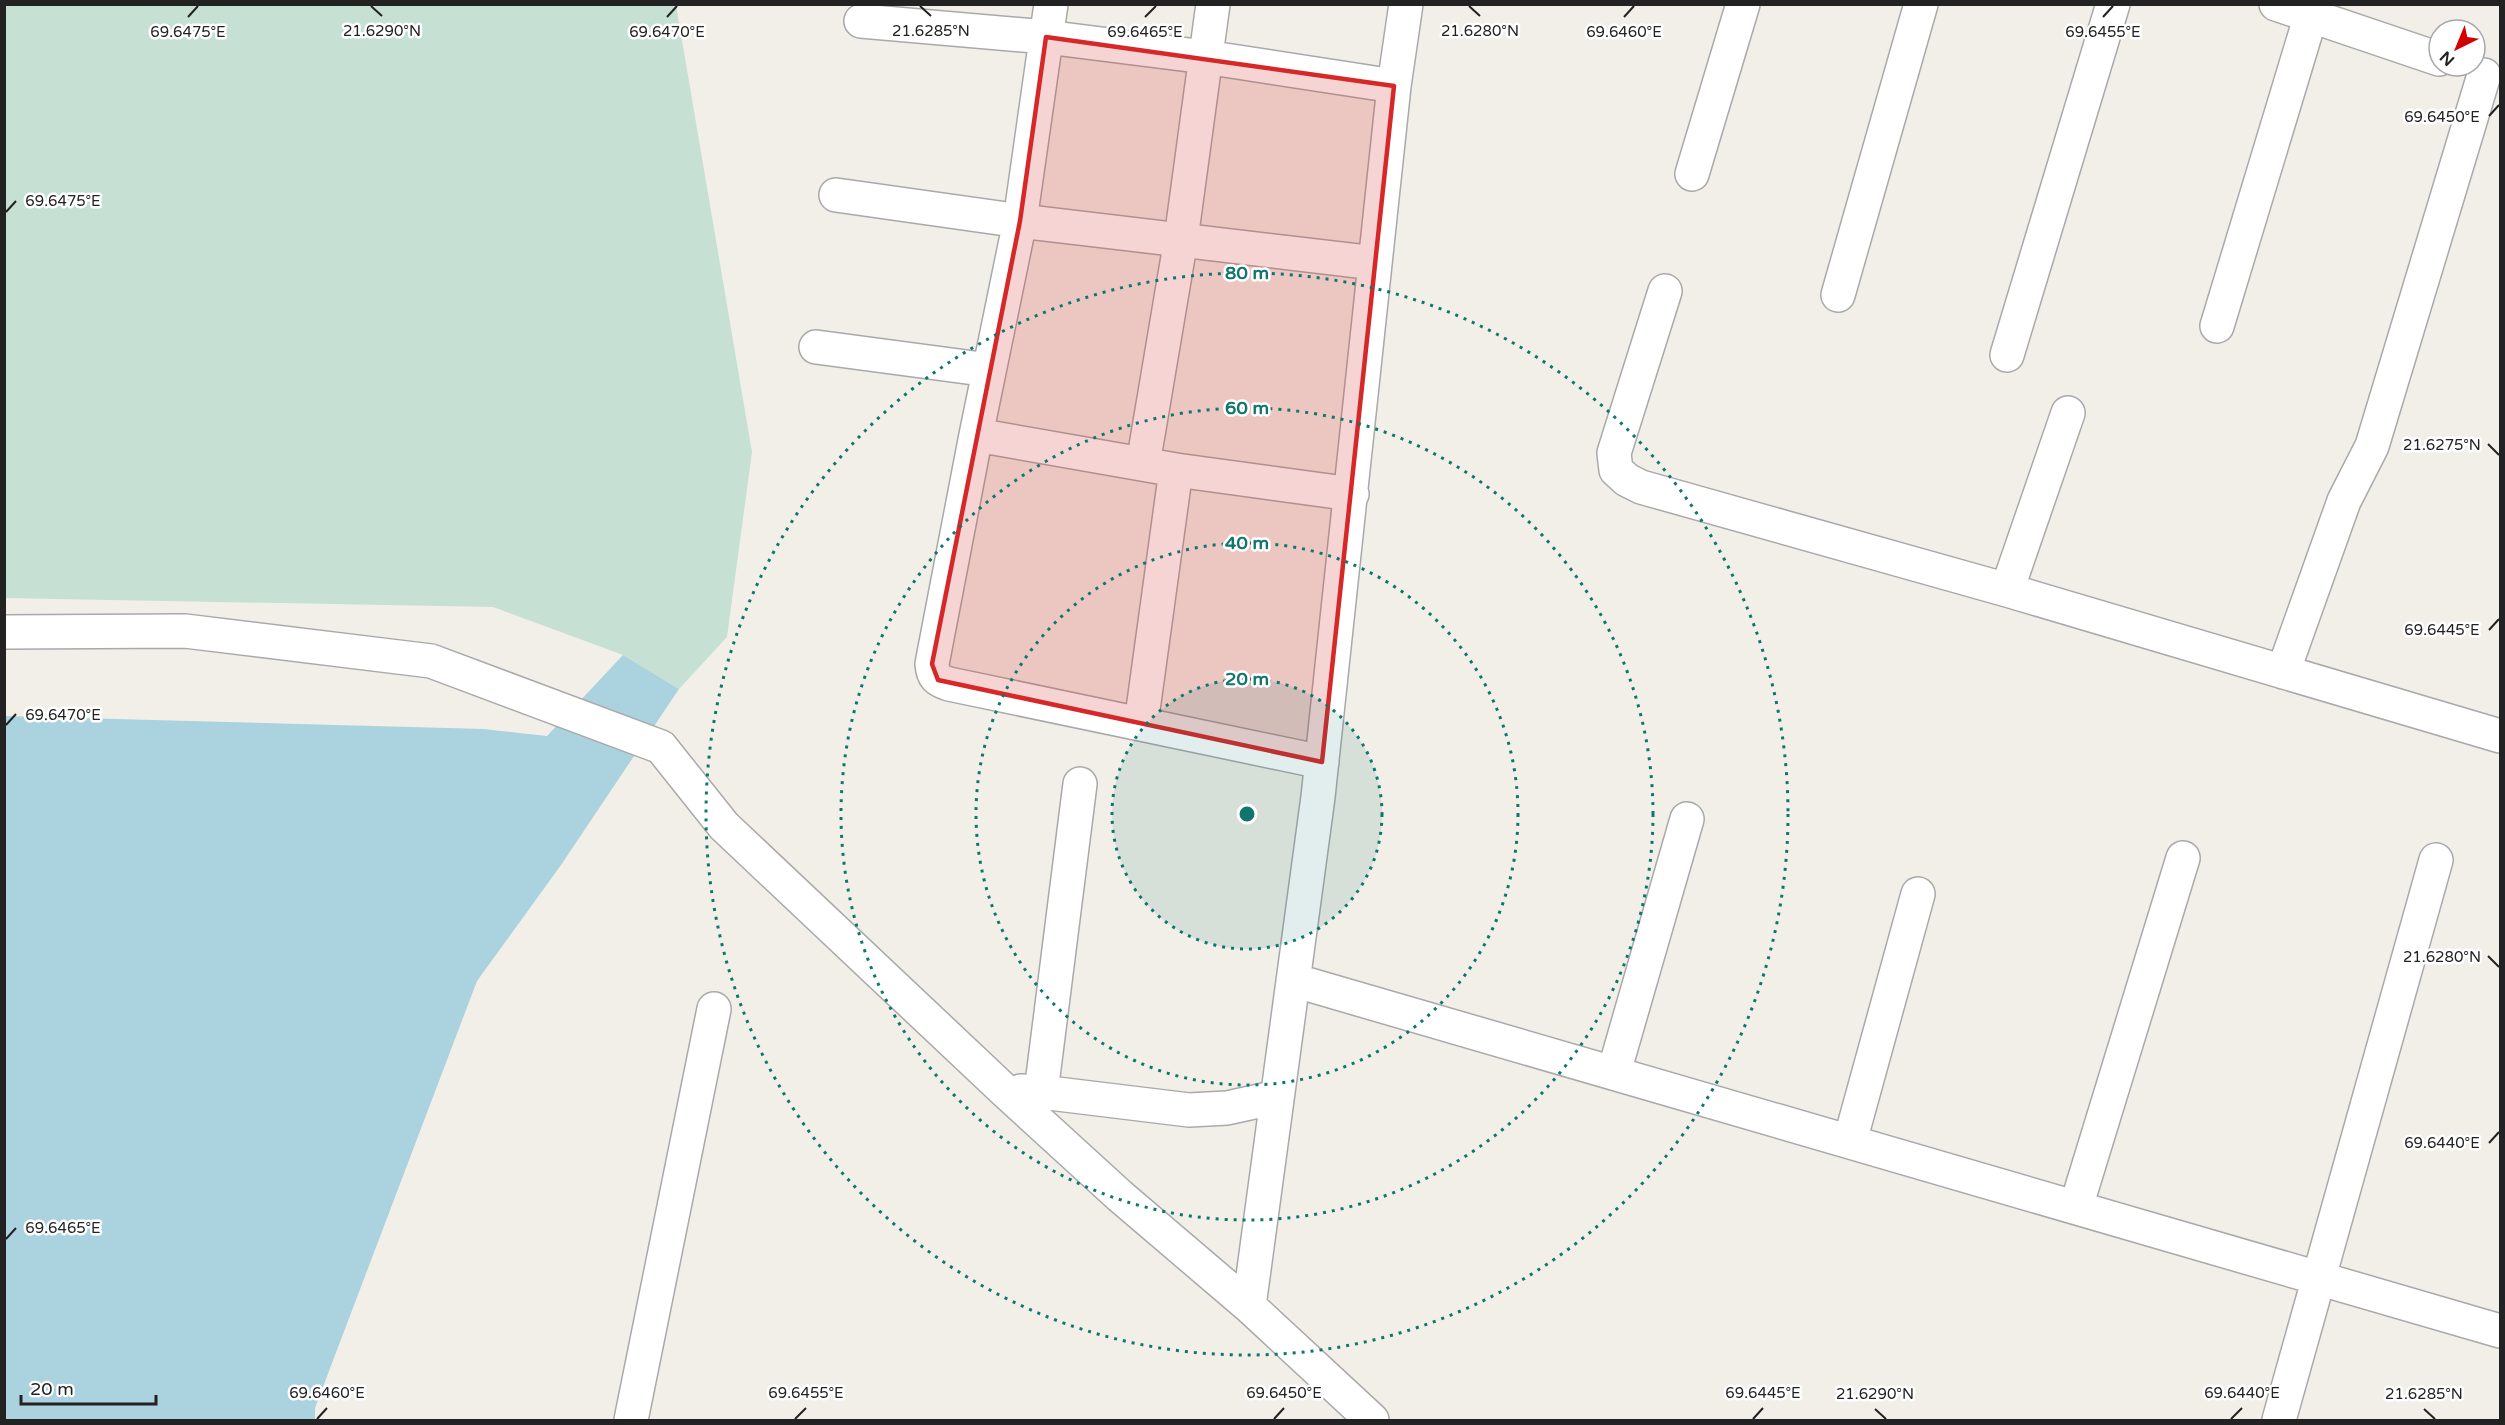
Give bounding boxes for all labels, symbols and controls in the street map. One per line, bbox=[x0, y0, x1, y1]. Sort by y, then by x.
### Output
north arrow bbox=[2427, 18, 2487, 78]
text: 21.6290°N bbox=[343, 22, 421, 40]
text: 21.6285°N bbox=[892, 22, 970, 40]
text: 21.6280°N bbox=[1441, 22, 1519, 40]
text: 69.6475°E bbox=[150, 23, 226, 41]
text: 69.6470°E bbox=[629, 23, 705, 41]
text: 69.6465°E bbox=[1107, 23, 1183, 41]
text: 69.6460°E bbox=[1586, 23, 1662, 41]
text: 69.6455°E bbox=[2065, 23, 2141, 41]
text: N bbox=[2436, 47, 2459, 70]
text: 69.6450°E bbox=[2404, 108, 2480, 126]
text: 69.6475°E bbox=[25, 192, 101, 210]
text: 80 m bbox=[1225, 262, 1269, 284]
text: 60 m bbox=[1225, 397, 1269, 419]
text: 21.6275°N bbox=[2403, 436, 2481, 454]
text: 40 m bbox=[1225, 532, 1269, 554]
text: 69.6445°E bbox=[2404, 621, 2480, 639]
text: 20 m bbox=[1225, 668, 1269, 690]
text: 69.6470°E bbox=[25, 706, 101, 724]
centre of rings bbox=[1237, 804, 1257, 824]
text: 21.6280°N bbox=[2403, 948, 2481, 966]
text: 69.6440°E bbox=[2404, 1134, 2480, 1152]
text: 69.6465°E bbox=[25, 1219, 101, 1237]
scale bar bbox=[21, 1368, 156, 1406]
text: 20 m bbox=[30, 1378, 74, 1400]
text: 69.6460°E bbox=[289, 1384, 365, 1402]
text: 69.6455°E bbox=[768, 1384, 844, 1402]
text: 69.6450°E bbox=[1246, 1384, 1322, 1402]
text: 69.6445°E bbox=[1725, 1384, 1801, 1402]
text: 69.6440°E bbox=[2204, 1384, 2280, 1402]
text: 21.6290°N bbox=[1836, 1385, 1914, 1403]
text: 21.6285°N bbox=[2385, 1385, 2463, 1403]

